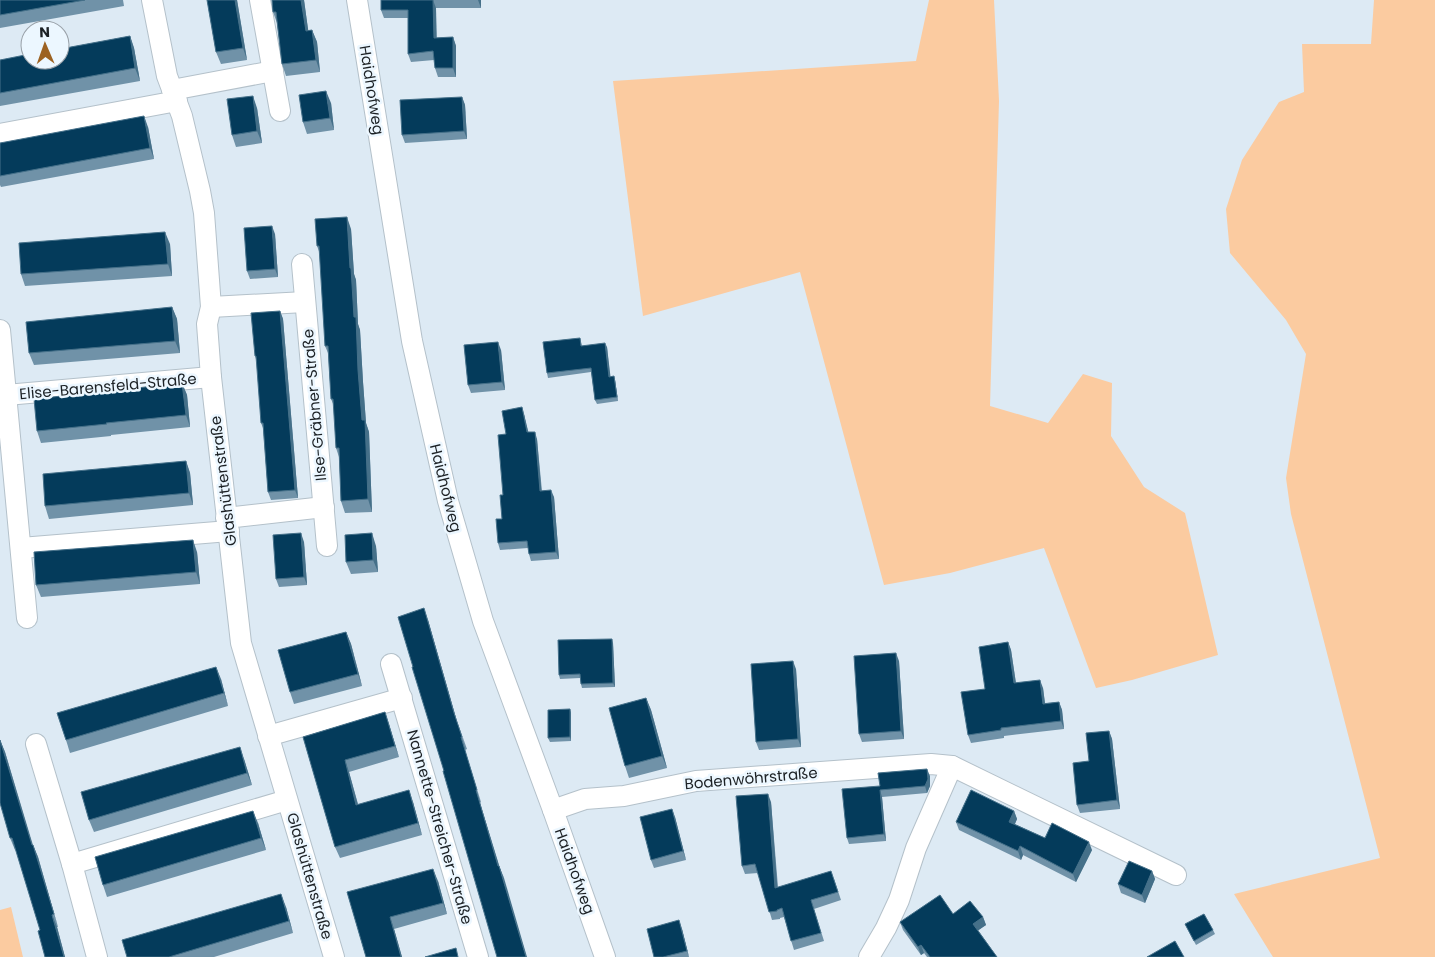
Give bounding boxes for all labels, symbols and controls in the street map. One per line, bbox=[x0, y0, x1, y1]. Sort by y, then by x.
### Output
north arrow bbox=[20, 20, 70, 70]
text: N bbox=[39, 22, 50, 42]
street label: Haidhofweg bbox=[355, 44, 389, 136]
street label: Ilse-Gräbner-Straße bbox=[297, 328, 331, 482]
street label: Elise-Barensfeld-Straße bbox=[18, 368, 198, 404]
street label: Glashüttenstraße bbox=[205, 415, 241, 547]
street label: Haidhofweg bbox=[425, 442, 467, 534]
street label: Nannette-Streicher-Straße bbox=[402, 727, 478, 927]
street label: Bodenwöhrstraße bbox=[684, 762, 818, 794]
street label: Glashüttenstraße bbox=[282, 810, 338, 942]
street label: Haidhofweg bbox=[550, 825, 600, 917]

